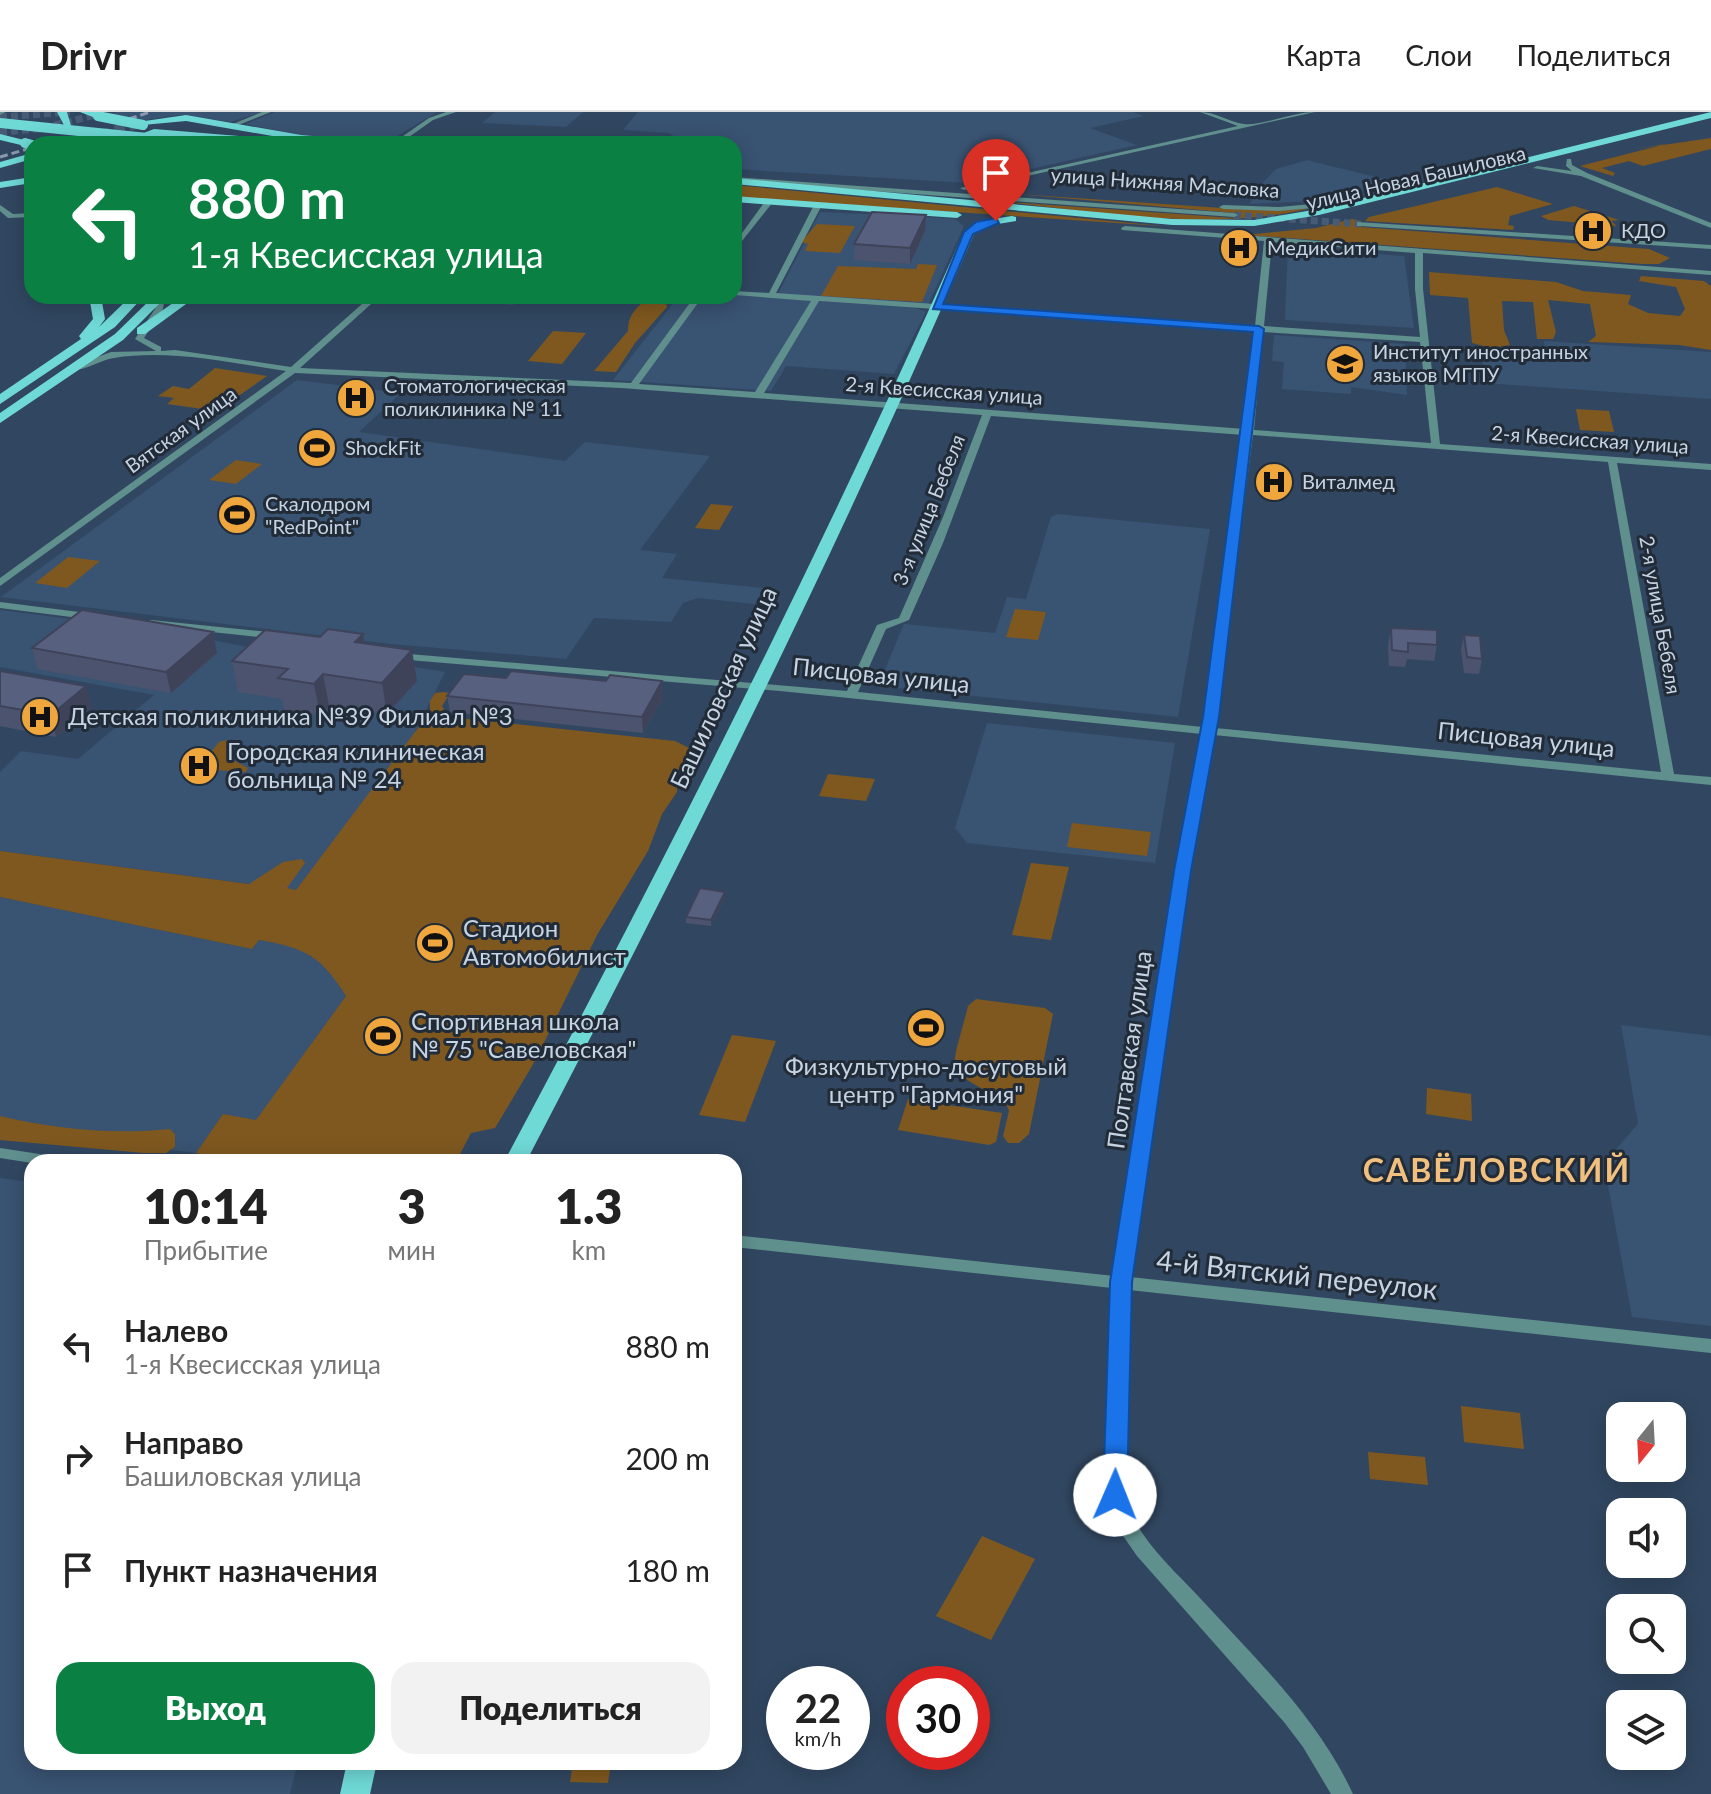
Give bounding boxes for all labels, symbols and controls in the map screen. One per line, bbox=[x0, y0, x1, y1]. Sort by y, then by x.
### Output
text: Drivr bbox=[40, 32, 127, 78]
text: Карта bbox=[1286, 38, 1361, 72]
text: Слои bbox=[1405, 38, 1472, 72]
text: Поделиться bbox=[1516, 38, 1671, 72]
pin bbox=[962, 139, 1030, 221]
street label: улица Новая Башиловка bbox=[1304, 140, 1528, 214]
icon: arrive bbox=[974, 151, 1018, 195]
street label: улица Нижняя Масловка bbox=[1050, 162, 1280, 202]
text: 880 m bbox=[188, 164, 346, 231]
icon: left bbox=[56, 168, 160, 272]
hospital icon: КДО bbox=[1572, 210, 1614, 252]
place label: КДО bbox=[1621, 218, 1666, 242]
hospital icon: МедикСити bbox=[1218, 227, 1260, 269]
text: 1-я Квесисская улица bbox=[188, 232, 544, 276]
place label: МедикСити bbox=[1267, 235, 1376, 259]
place label: Институт иностранных языков МГПУ bbox=[1373, 339, 1588, 386]
school or university icon: Институт иностранных языков МГПУ bbox=[1324, 343, 1366, 385]
street label: 2-я Квесисская улица bbox=[845, 371, 1043, 409]
place label: Стоматологическая поликлиника № 11 bbox=[384, 373, 566, 420]
hospital icon: Стоматологическая поликлиника № 11 bbox=[335, 377, 377, 419]
street label: Вятская улица bbox=[120, 381, 241, 478]
street label: 2-я Квесисская улица bbox=[1491, 420, 1689, 458]
sports icon: ShockFit bbox=[296, 427, 338, 469]
street label: 3-я улица Бебеля bbox=[887, 431, 969, 589]
place label: ShockFit bbox=[345, 435, 421, 459]
hospital icon: Виталмед bbox=[1253, 461, 1295, 503]
place label: Виталмед bbox=[1302, 469, 1395, 493]
place label: Скалодром "RedPoint" bbox=[265, 491, 370, 538]
sports icon: Скалодром "RedPoint" bbox=[216, 494, 258, 536]
street label: 2-я улица Бебеля bbox=[1635, 534, 1687, 696]
street label: Башиловская улица bbox=[663, 582, 782, 793]
street label: Писцовая улица bbox=[791, 651, 971, 698]
hospital icon: Детская поликлиника №39 Филиал №3 bbox=[19, 696, 61, 738]
place label: Детская поликлиника №39 Филиал №3 bbox=[68, 701, 513, 730]
street label: Писцовая улица bbox=[1436, 715, 1616, 762]
place label: Городская клиническая больница № 24 bbox=[227, 736, 485, 793]
hospital icon: Городская клиническая больница № 24 bbox=[178, 745, 220, 787]
place label: Стадион Автомобилист bbox=[463, 913, 626, 970]
sports icon: Стадион Автомобилист bbox=[414, 922, 456, 964]
street label: Полтавская улица bbox=[1100, 949, 1157, 1151]
place label: Спортивная школа № 75 "Савеловская" bbox=[411, 1006, 636, 1063]
sports icon: Физкультурно-досуговый центр "Гармония" bbox=[905, 1007, 947, 1049]
sports icon: Спортивная школа № 75 "Савеловская" bbox=[362, 1015, 404, 1057]
place label: Физкультурно-досуговый центр "Гармония" bbox=[785, 1051, 1067, 1108]
district label: САВЁЛОВСКИЙ bbox=[1363, 1150, 1631, 1189]
text: 10:14 bbox=[144, 1177, 268, 1234]
text: 3 bbox=[398, 1177, 425, 1234]
text: 1.3 bbox=[555, 1177, 622, 1234]
text: Прибытие bbox=[144, 1234, 268, 1266]
text: мин bbox=[388, 1234, 436, 1266]
text: km bbox=[571, 1234, 606, 1266]
street label: 4-й Вятский переулок bbox=[1155, 1242, 1440, 1306]
text: Налево bbox=[124, 1312, 228, 1348]
icon: left bbox=[56, 1324, 100, 1368]
text: 880 m bbox=[625, 1328, 710, 1364]
text: 1-я Квесисская улица bbox=[124, 1348, 381, 1380]
north arrow bbox=[1606, 1402, 1686, 1482]
map controls bbox=[1606, 1402, 1686, 1770]
text: Направо bbox=[124, 1424, 244, 1460]
icon: right bbox=[56, 1436, 100, 1480]
text: 200 m bbox=[625, 1440, 710, 1476]
position arrow bbox=[1073, 1453, 1157, 1537]
text: Башиловская улица bbox=[124, 1460, 361, 1492]
button: sound bbox=[1606, 1498, 1686, 1578]
icon: arrive bbox=[56, 1548, 100, 1592]
text: Пункт назначения bbox=[124, 1552, 378, 1588]
text: 180 m bbox=[625, 1552, 710, 1588]
button: search bbox=[1606, 1594, 1686, 1674]
button: Выход bbox=[56, 1662, 375, 1754]
button: Поделиться bbox=[391, 1662, 710, 1754]
speed limit sign: 30 bbox=[886, 1666, 990, 1770]
text: 22 bbox=[795, 1684, 841, 1732]
button: layers bbox=[1606, 1690, 1686, 1770]
text: km/h bbox=[795, 1726, 841, 1750]

